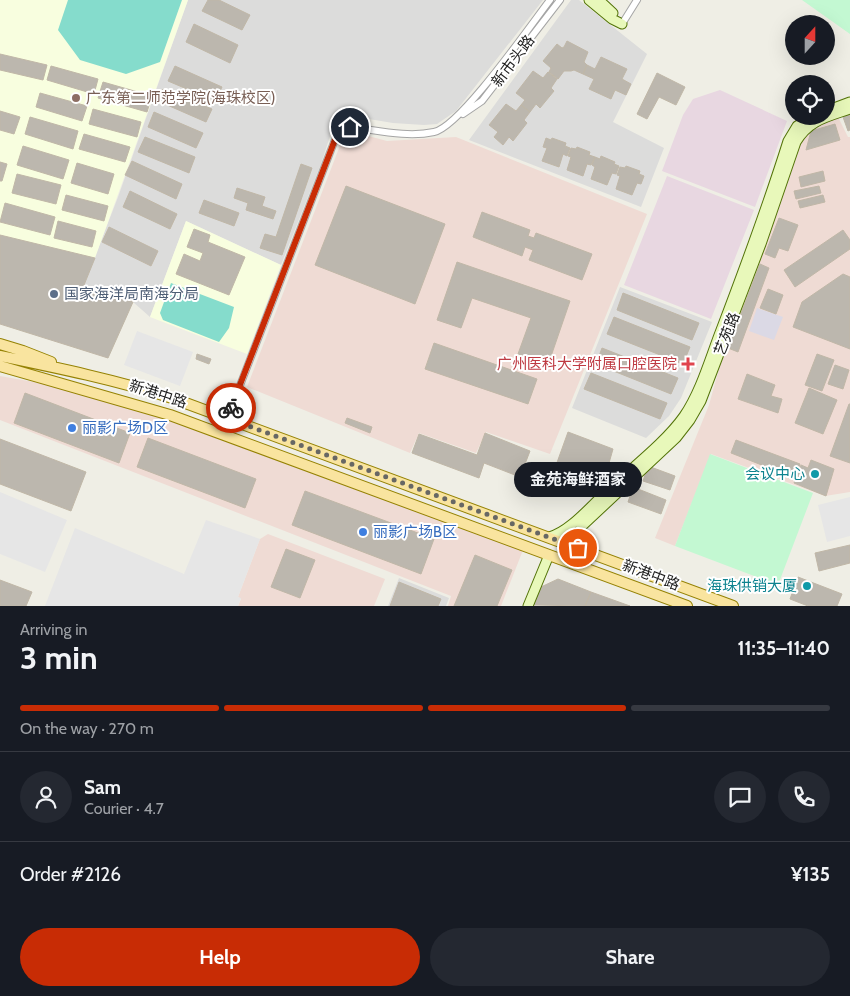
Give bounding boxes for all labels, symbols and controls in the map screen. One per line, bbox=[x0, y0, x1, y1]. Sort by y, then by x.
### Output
north arrow bbox=[785, 15, 835, 65]
map controls bbox=[785, 15, 835, 125]
street label: 新市头路 bbox=[488, 32, 538, 90]
button: locate bbox=[785, 75, 835, 125]
place label: 广东第二师范学院(海珠校区) bbox=[86, 89, 275, 107]
marker: 广东第二师范学院(海珠校区) bbox=[70, 92, 82, 104]
pin bbox=[329, 106, 371, 148]
icon: home bbox=[336, 113, 364, 141]
place label: 国家海洋局南海分局 bbox=[64, 285, 199, 303]
marker: 国家海洋局南海分局 bbox=[48, 288, 60, 300]
street label: 艺苑路 bbox=[711, 310, 743, 358]
place label: 广州医科大学附属口腔医院 bbox=[497, 355, 677, 373]
marker: 广州医科大学附属口腔医院 bbox=[681, 357, 695, 371]
street label: 新港中路 bbox=[127, 376, 189, 412]
courier bbox=[206, 383, 256, 433]
icon: bike bbox=[217, 394, 245, 422]
place label: 丽影广场D区 bbox=[82, 419, 168, 437]
marker: 丽影广场D区 bbox=[66, 422, 78, 434]
callout: 金苑海鲜酒家 bbox=[514, 463, 642, 498]
place label: 会议中心 bbox=[745, 465, 805, 483]
marker: 会议中心 bbox=[809, 468, 821, 480]
text: 金苑海鲜酒家 bbox=[530, 470, 626, 489]
place label: 丽影广场B区 bbox=[373, 523, 457, 541]
marker: 丽影广场B区 bbox=[357, 526, 369, 538]
pin bbox=[557, 527, 599, 569]
icon: bag bbox=[564, 534, 592, 562]
street label: 新港中路 bbox=[620, 556, 682, 594]
place label: 海珠供销大厦 bbox=[707, 577, 797, 595]
marker: 海珠供销大厦 bbox=[801, 580, 813, 592]
text: Arriving in bbox=[20, 620, 87, 639]
text: 11:35–11:40 bbox=[738, 637, 830, 660]
text: 3 min bbox=[20, 638, 98, 677]
text: On the way · 270 m bbox=[20, 719, 154, 738]
button: person bbox=[20, 771, 72, 823]
button: chat bbox=[714, 771, 766, 823]
button: phone bbox=[778, 771, 830, 823]
text: Sam bbox=[84, 776, 121, 799]
text: Courier · 4.7 bbox=[84, 799, 164, 818]
text: Order #2126 bbox=[20, 863, 121, 886]
text: ¥135 bbox=[791, 863, 830, 886]
button: Help bbox=[20, 928, 420, 986]
button: Share bbox=[430, 928, 830, 986]

